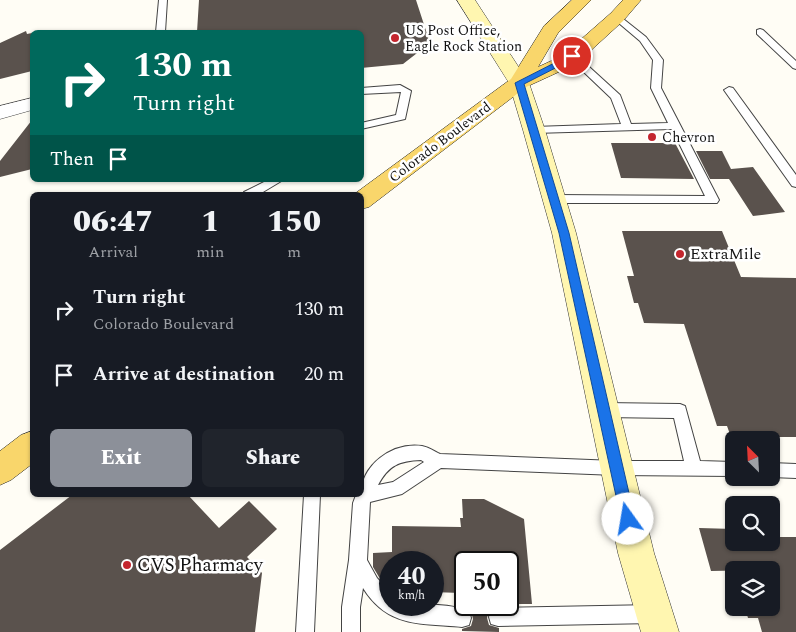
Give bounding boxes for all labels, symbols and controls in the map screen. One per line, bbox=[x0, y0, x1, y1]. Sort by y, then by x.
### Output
place label: US Post Office, Eagle Rock Station bbox=[405, 20, 522, 57]
marker: US Post Office, Eagle Rock Station bbox=[389, 32, 401, 44]
pin bbox=[551, 35, 593, 77]
text: 130 m bbox=[133, 39, 232, 92]
icon: arrive bbox=[558, 42, 586, 70]
icon: right bbox=[50, 50, 115, 115]
text: Turn right bbox=[133, 87, 235, 120]
street label: Colorado Boulevard bbox=[384, 96, 496, 188]
place label: Chevron bbox=[662, 127, 715, 148]
marker: Chevron bbox=[646, 131, 658, 143]
text: Then bbox=[50, 145, 94, 174]
icon: arrive bbox=[104, 145, 132, 173]
text: 06:47 bbox=[73, 199, 153, 245]
text: 1 bbox=[201, 199, 219, 245]
text: 150 bbox=[267, 199, 321, 245]
text: Arrival bbox=[88, 240, 138, 264]
text: min bbox=[196, 240, 224, 264]
text: m bbox=[287, 240, 301, 264]
place label: ExtraMile bbox=[690, 242, 761, 266]
marker: ExtraMile bbox=[674, 248, 686, 260]
text: Turn right bbox=[93, 283, 186, 312]
text: 130 m bbox=[294, 295, 344, 324]
icon: right bbox=[50, 296, 78, 324]
text: Colorado Boulevard bbox=[93, 312, 234, 336]
text: Arrive at destination bbox=[93, 360, 275, 389]
text: 20 m bbox=[304, 360, 344, 389]
icon: arrive bbox=[50, 361, 78, 389]
button: Exit bbox=[50, 429, 192, 487]
button: Share bbox=[202, 429, 344, 487]
north arrow bbox=[725, 431, 780, 486]
map controls bbox=[725, 431, 780, 616]
position arrow bbox=[601, 492, 653, 544]
button: search bbox=[725, 496, 780, 551]
place label: CVS Pharmacy bbox=[137, 551, 264, 580]
speed limit sign: 50 bbox=[454, 551, 519, 616]
text: 40 bbox=[397, 558, 426, 596]
marker: CVS Pharmacy bbox=[121, 559, 133, 571]
button: layers bbox=[725, 561, 780, 616]
text: km/h bbox=[398, 586, 425, 605]

